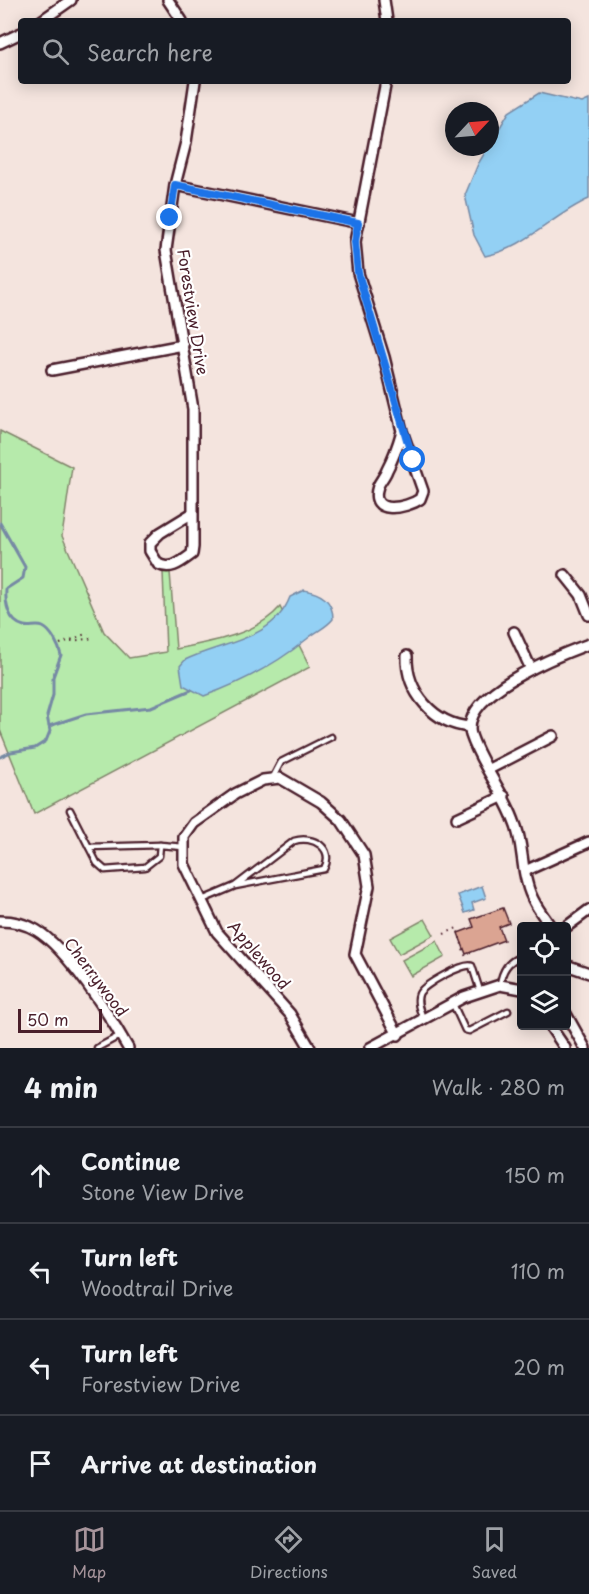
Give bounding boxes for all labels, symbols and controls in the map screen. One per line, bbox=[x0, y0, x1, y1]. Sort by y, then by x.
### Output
search box bbox=[18, 18, 571, 84]
icon: search bbox=[39, 35, 72, 68]
text: Search here bbox=[87, 35, 213, 68]
north arrow bbox=[445, 102, 499, 156]
route end bbox=[156, 204, 182, 230]
street label: Forestview Drive bbox=[172, 247, 216, 377]
route start bbox=[399, 446, 425, 472]
street label: Applewood bbox=[223, 915, 297, 994]
map controls bbox=[517, 922, 571, 1030]
button: locate bbox=[517, 922, 571, 976]
street label: Cherrywood bbox=[59, 932, 135, 1021]
button: layers bbox=[517, 976, 571, 1030]
scale bar bbox=[18, 1006, 102, 1034]
text: 50 m bbox=[27, 1007, 68, 1031]
text: 4 min bbox=[24, 1068, 98, 1107]
text: Walk · 280 m bbox=[432, 1072, 565, 1102]
text: Continue bbox=[81, 1144, 180, 1177]
icon: ahead bbox=[24, 1159, 57, 1192]
text: 150 m bbox=[505, 1160, 565, 1190]
text: Stone View Drive bbox=[81, 1177, 244, 1207]
text: Turn left bbox=[81, 1240, 178, 1273]
icon: left bbox=[24, 1255, 57, 1288]
text: 110 m bbox=[511, 1256, 565, 1286]
text: Woodtrail Drive bbox=[81, 1273, 233, 1303]
text: Turn left bbox=[81, 1336, 178, 1369]
icon: left bbox=[24, 1351, 57, 1384]
text: 20 m bbox=[513, 1352, 565, 1382]
text: Forestview Drive bbox=[81, 1369, 240, 1399]
icon: arrive bbox=[24, 1447, 57, 1480]
text: Arrive at destination bbox=[81, 1447, 317, 1480]
tab: Map bbox=[72, 1523, 106, 1583]
tab: Directions bbox=[250, 1523, 328, 1583]
tab: Saved bbox=[472, 1523, 517, 1583]

